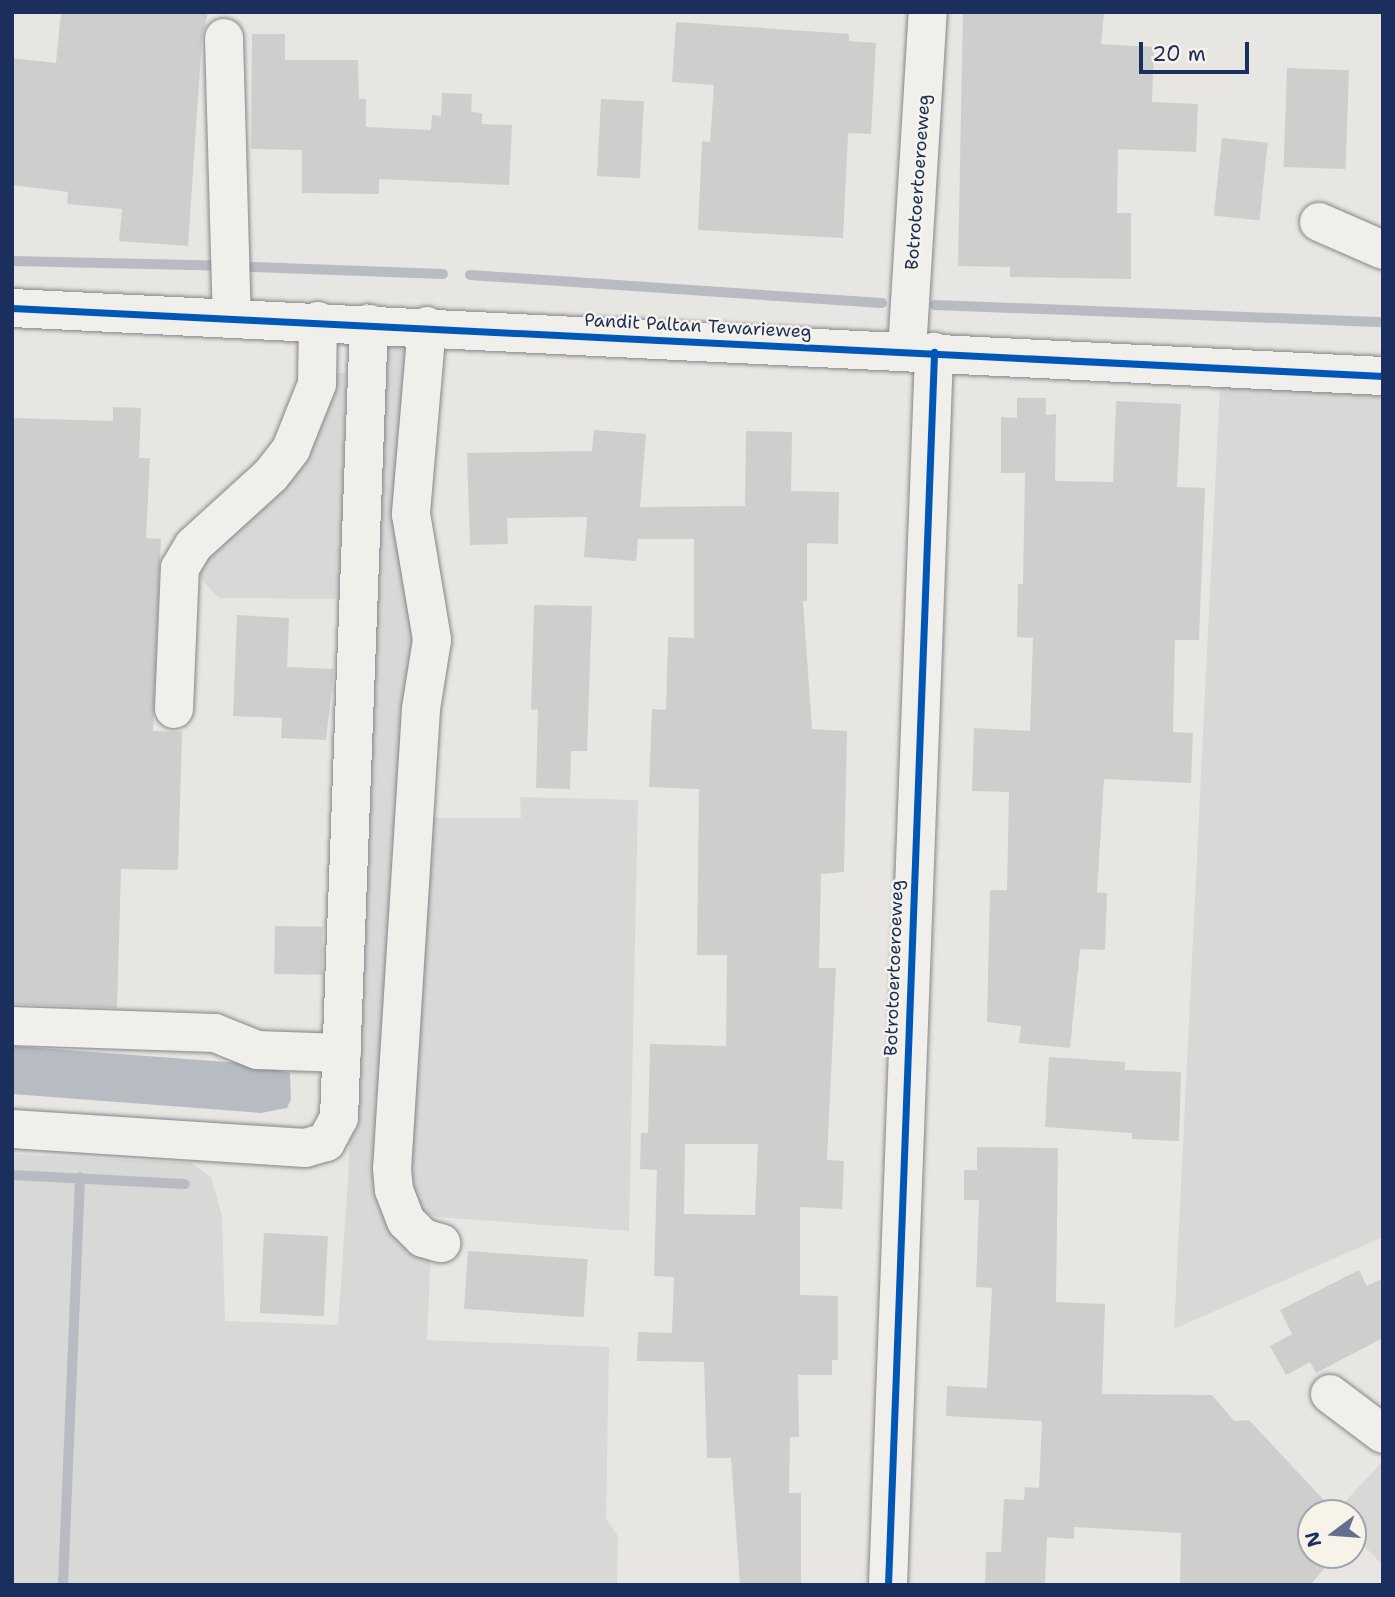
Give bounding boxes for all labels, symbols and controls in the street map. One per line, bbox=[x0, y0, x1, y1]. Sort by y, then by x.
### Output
scale bar bbox=[1143, 28, 1253, 72]
text: 20 m bbox=[1152, 40, 1206, 68]
street label: Botrotoertoeroeweg bbox=[901, 93, 935, 271]
street label: Pandit Paltan Tewarieweg bbox=[584, 309, 812, 343]
street label: Botrotoertoeroeweg bbox=[880, 880, 908, 1056]
north arrow bbox=[1297, 1499, 1367, 1569]
text: N bbox=[1299, 1529, 1327, 1550]

